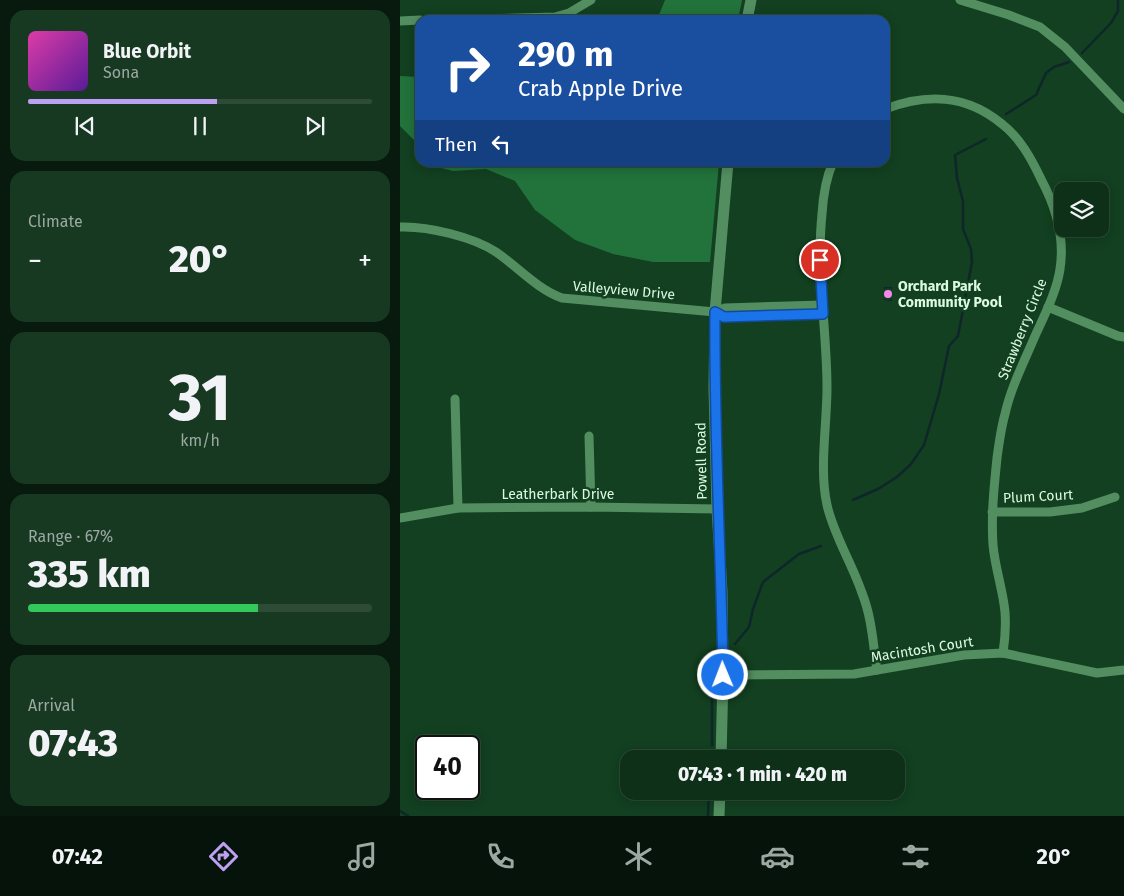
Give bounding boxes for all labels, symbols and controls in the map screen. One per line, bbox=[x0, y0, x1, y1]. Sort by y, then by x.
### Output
text: 290 m bbox=[518, 33, 614, 75]
icon: right bbox=[435, 35, 500, 100]
text: Blue Orbit bbox=[103, 40, 191, 63]
text: Sona bbox=[103, 63, 139, 82]
text: Crab Apple Drive bbox=[518, 75, 683, 102]
icon: previous bbox=[71, 112, 99, 140]
icon: pause bbox=[186, 112, 214, 140]
icon: next bbox=[301, 112, 329, 140]
icon: left bbox=[487, 130, 515, 158]
text: Then bbox=[435, 133, 477, 156]
map controls bbox=[1054, 182, 1109, 237]
button: layers bbox=[1054, 182, 1109, 237]
text: Climate bbox=[28, 212, 83, 231]
text: 20° bbox=[169, 236, 231, 282]
pin bbox=[799, 239, 841, 281]
text: − bbox=[28, 244, 42, 277]
text: + bbox=[358, 244, 372, 277]
icon: arrive bbox=[806, 246, 834, 274]
street label: Strawberry Circle bbox=[994, 276, 1051, 382]
street label: Valleyview Drive bbox=[572, 278, 676, 303]
place label: Orchard Park Community Pool bbox=[898, 278, 1003, 311]
marker: Orchard Park Community Pool bbox=[882, 288, 894, 300]
text: 31 bbox=[169, 359, 231, 437]
street label: Powell Road bbox=[692, 422, 711, 500]
text: km/h bbox=[180, 431, 220, 450]
street label: Leatherbark Drive bbox=[502, 486, 614, 503]
street label: Plum Court bbox=[1002, 486, 1075, 507]
text: Range · 67% bbox=[28, 527, 113, 546]
text: 335 km bbox=[28, 551, 151, 597]
street label: Macintosh Court bbox=[870, 633, 975, 666]
position arrow bbox=[696, 648, 748, 700]
text: Arrival bbox=[28, 696, 75, 715]
text: 07:43 bbox=[28, 720, 118, 766]
speed limit sign: 40 bbox=[415, 735, 480, 800]
text: 07:43 · 1 min · 420 m bbox=[678, 763, 847, 786]
icon: directions bbox=[206, 839, 241, 874]
icon: music bbox=[345, 839, 380, 874]
icon: phone bbox=[483, 839, 518, 874]
icon: climate bbox=[621, 839, 656, 874]
icon: car bbox=[760, 839, 795, 874]
icon: filters bbox=[898, 839, 933, 874]
text: 07:42 bbox=[52, 843, 103, 870]
text: 20° bbox=[1037, 843, 1072, 870]

